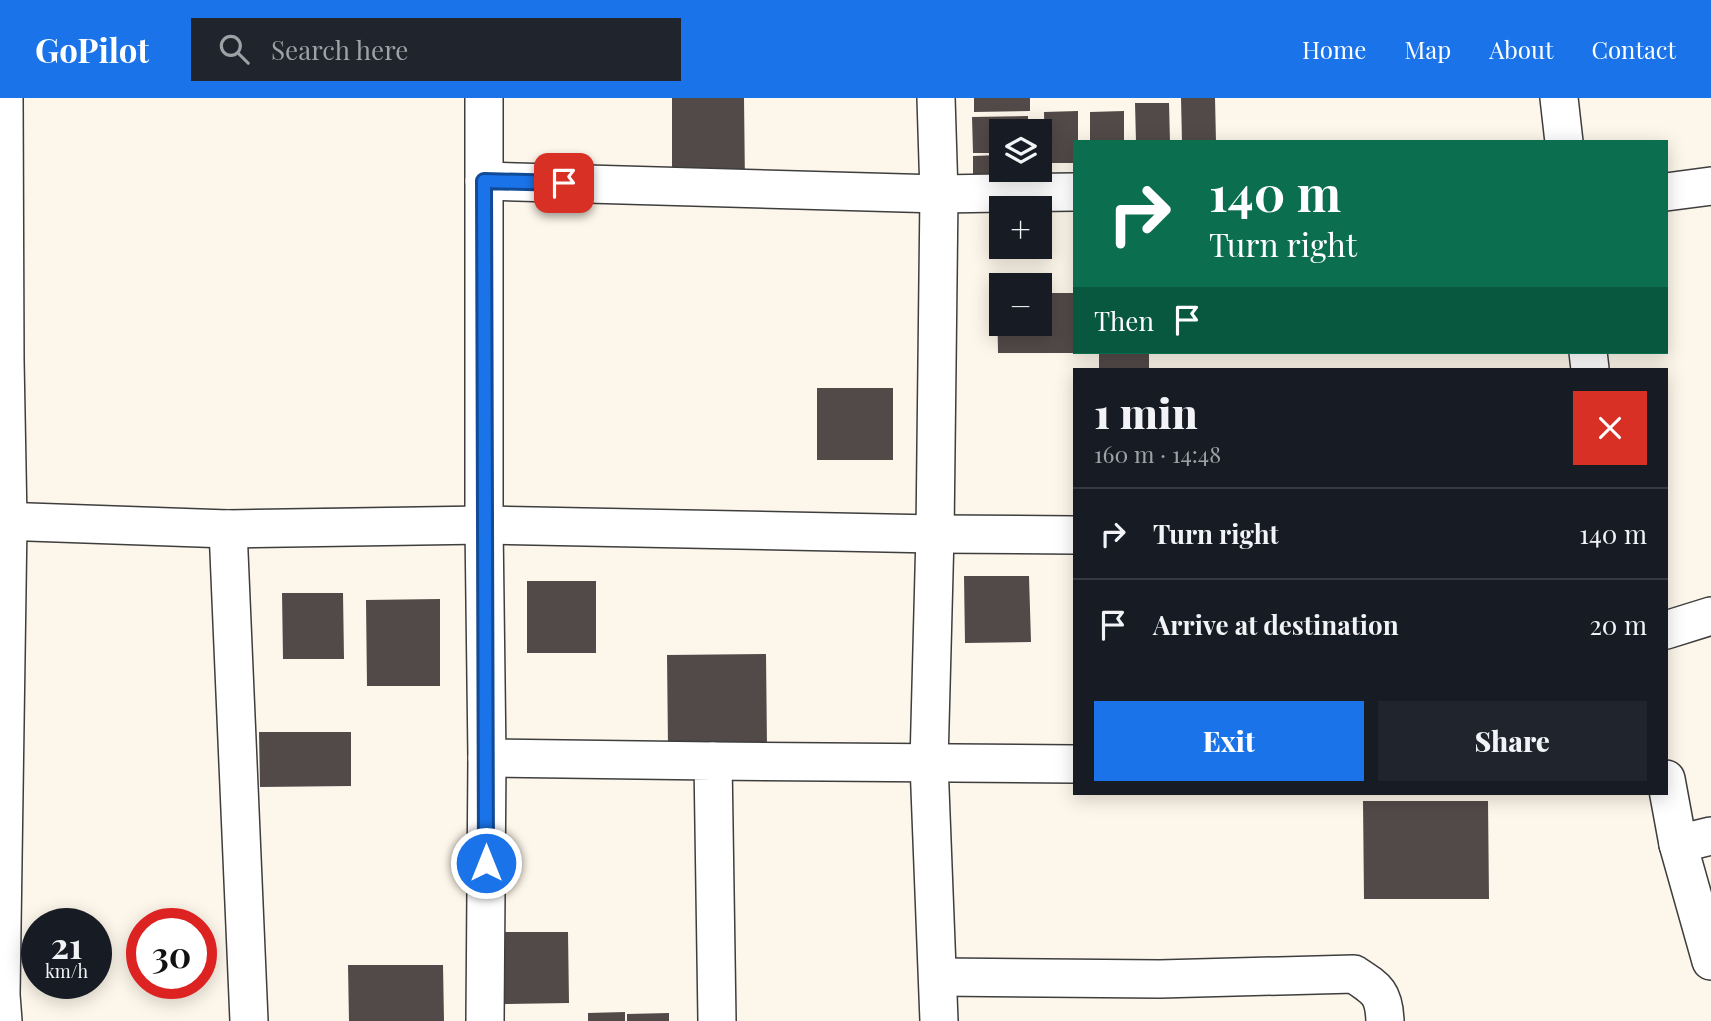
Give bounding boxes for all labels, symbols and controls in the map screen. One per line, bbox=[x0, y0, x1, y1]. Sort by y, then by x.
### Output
search box bbox=[191, 18, 681, 81]
text: GoPilot bbox=[35, 27, 149, 71]
icon: search bbox=[215, 30, 253, 68]
text: Search here bbox=[271, 32, 408, 67]
text: Home bbox=[1302, 33, 1366, 65]
text: Map bbox=[1404, 33, 1451, 65]
text: About bbox=[1489, 33, 1553, 65]
text: Contact bbox=[1591, 33, 1676, 65]
map controls bbox=[989, 119, 1052, 336]
button: layers bbox=[989, 119, 1052, 182]
pin bbox=[534, 153, 594, 213]
text: 140 m bbox=[1209, 159, 1341, 224]
icon: arrive bbox=[545, 164, 583, 202]
icon: right bbox=[1094, 168, 1185, 259]
button: + bbox=[989, 196, 1052, 259]
text: Turn right bbox=[1209, 222, 1357, 265]
button: − bbox=[989, 273, 1052, 336]
icon: arrive bbox=[1168, 301, 1206, 339]
text: Then bbox=[1094, 303, 1154, 338]
text: 1 min bbox=[1094, 384, 1198, 440]
button: close bbox=[1573, 391, 1647, 465]
text: 160 m · 14:48 bbox=[1094, 438, 1221, 469]
icon: right bbox=[1094, 515, 1132, 553]
text: Turn right bbox=[1153, 516, 1279, 551]
text: 140 m bbox=[1579, 516, 1647, 551]
icon: arrive bbox=[1094, 606, 1132, 644]
text: Arrive at destination bbox=[1153, 607, 1399, 642]
text: 20 m bbox=[1589, 607, 1647, 642]
button: Exit bbox=[1094, 701, 1364, 781]
button: Share bbox=[1378, 701, 1647, 781]
position arrow bbox=[449, 826, 523, 900]
speed limit sign: 30 bbox=[126, 908, 217, 999]
text: 21 bbox=[51, 921, 82, 968]
text: km/h bbox=[45, 959, 88, 983]

